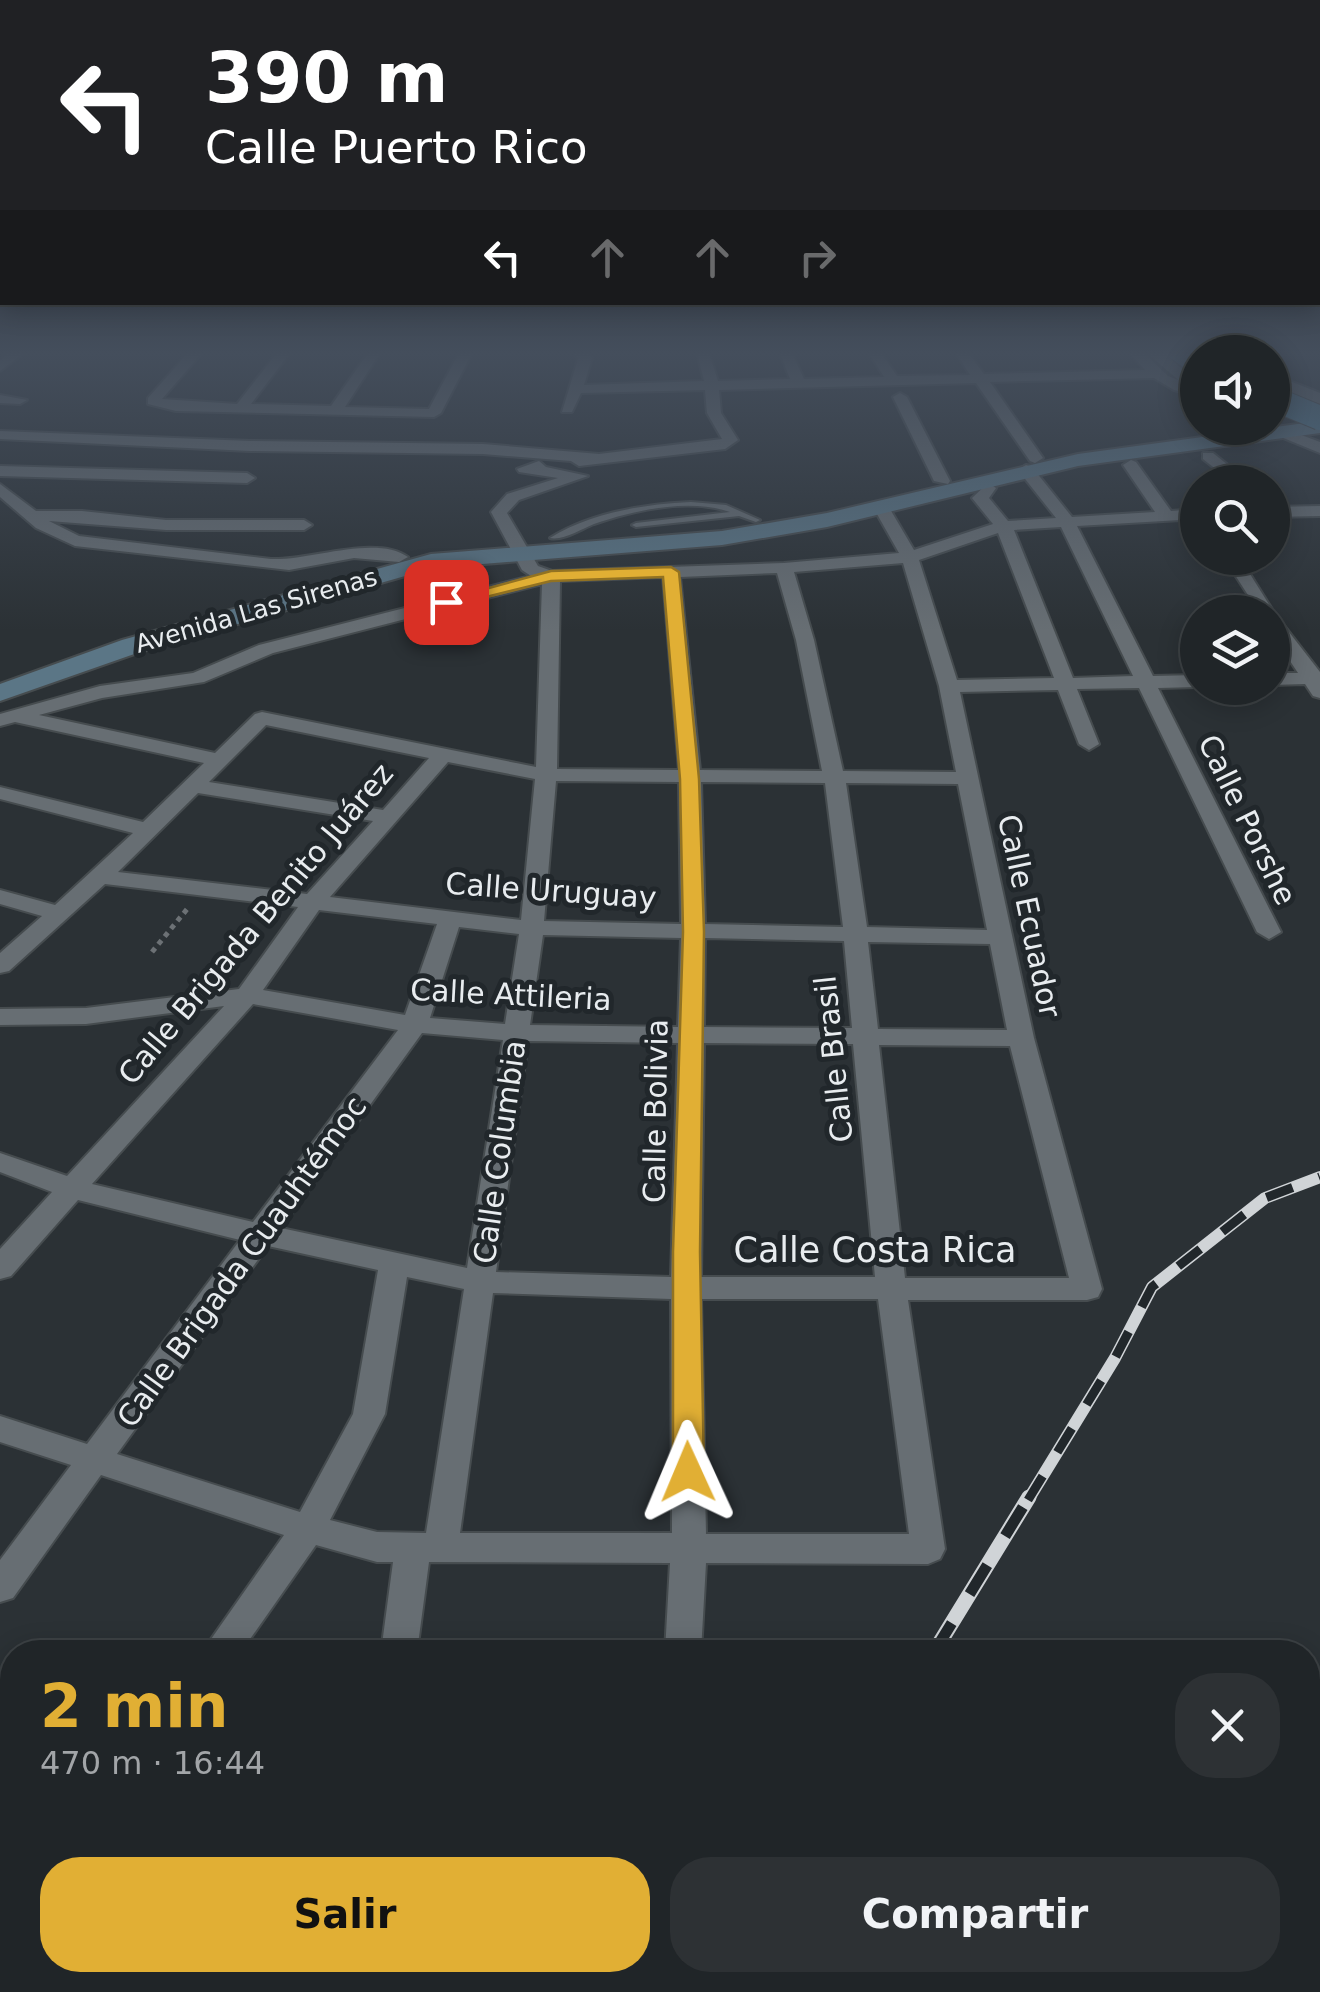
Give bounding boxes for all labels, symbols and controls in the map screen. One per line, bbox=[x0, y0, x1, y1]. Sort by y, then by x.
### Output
text: 390 m bbox=[205, 37, 448, 119]
icon: left bbox=[40, 40, 170, 170]
text: Calle Puerto Rico bbox=[205, 121, 588, 174]
icon: left bbox=[475, 230, 530, 285]
icon: ahead bbox=[580, 230, 635, 285]
icon: ahead bbox=[685, 230, 740, 285]
icon: right bbox=[790, 230, 845, 285]
map controls bbox=[1180, 335, 1290, 705]
button: sound bbox=[1180, 335, 1290, 445]
button: search bbox=[1180, 465, 1290, 575]
pin bbox=[404, 560, 489, 645]
street label: Avenida Las Sirenas bbox=[132, 562, 380, 659]
icon: arrive bbox=[419, 575, 474, 630]
button: layers bbox=[1180, 595, 1290, 705]
street label: Calle Porshe bbox=[1191, 729, 1304, 911]
street label: Calle Brigada Benito Juárez bbox=[111, 756, 400, 1091]
street label: Calle Ecuador bbox=[991, 811, 1068, 1021]
street label: Calle Uruguay bbox=[444, 866, 658, 915]
street label: Calle Attileria bbox=[409, 972, 613, 1017]
street label: Calle Brasil bbox=[807, 974, 860, 1144]
street label: Calle Bolivia bbox=[636, 1019, 675, 1203]
street label: Calle Columbia bbox=[466, 1038, 533, 1266]
street label: Calle Brigada Cuauhtémoc bbox=[110, 1089, 373, 1434]
street label: Calle Costa Rica bbox=[733, 1230, 1017, 1270]
position arrow bbox=[636, 1420, 740, 1524]
text: 2 min bbox=[40, 1671, 228, 1741]
button: close bbox=[1175, 1673, 1280, 1778]
text: 470 m · 16:44 bbox=[40, 1744, 265, 1782]
button: Salir bbox=[40, 1857, 650, 1972]
button: Compartir bbox=[670, 1857, 1280, 1972]

